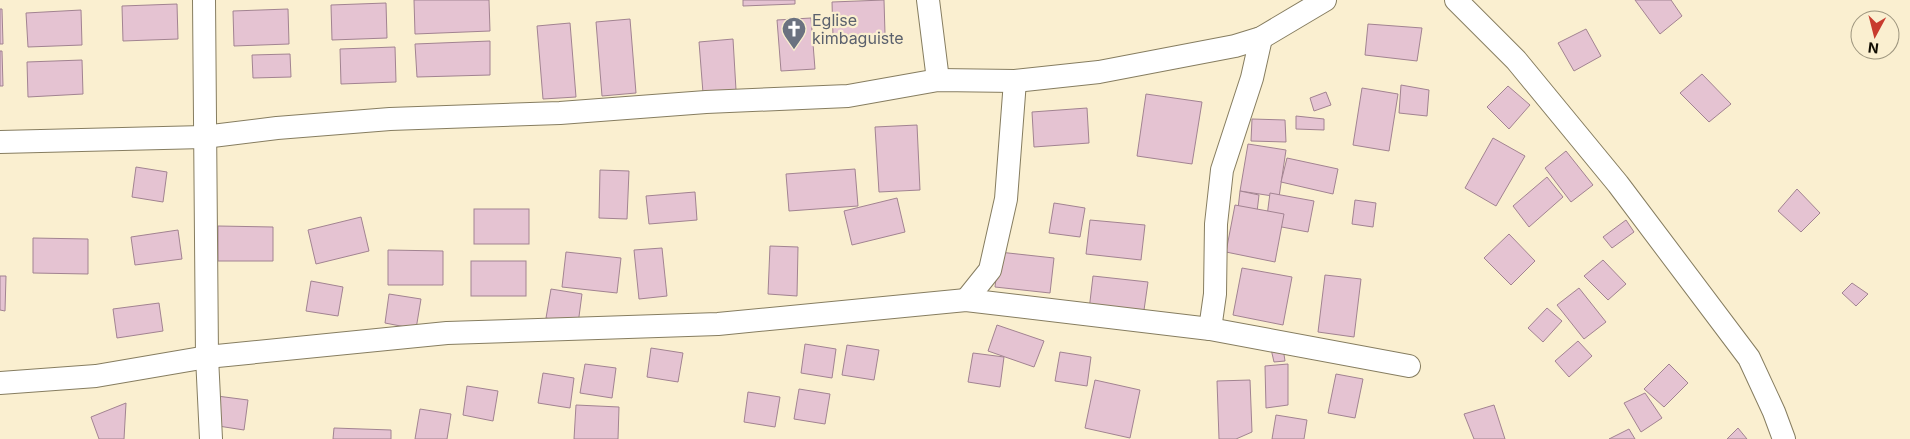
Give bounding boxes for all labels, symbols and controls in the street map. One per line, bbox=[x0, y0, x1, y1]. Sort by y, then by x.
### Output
place label: Eglise kimbaguiste bbox=[812, 10, 904, 48]
north arrow bbox=[1850, 10, 1900, 60]
church icon: Eglise kimbaguiste bbox=[781, 16, 807, 50]
text: N bbox=[1867, 39, 1880, 57]

